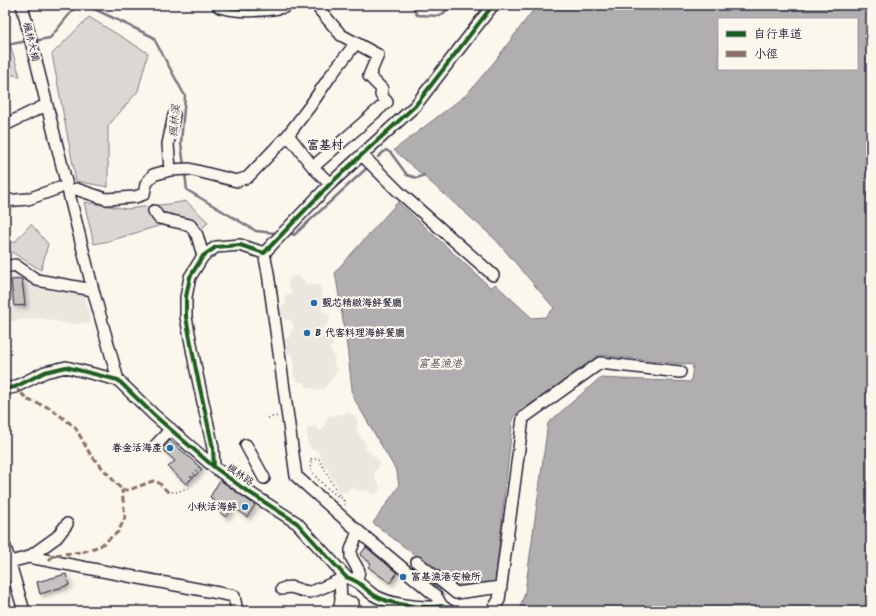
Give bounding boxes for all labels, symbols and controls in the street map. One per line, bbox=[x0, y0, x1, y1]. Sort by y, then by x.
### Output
legend bbox=[718, 18, 858, 70]
street label: 楓林大橋 bbox=[18, 21, 44, 63]
text: 自行車道 bbox=[754, 25, 802, 44]
text: 小徑 bbox=[754, 45, 778, 64]
water label: 楓林溪 bbox=[165, 103, 185, 138]
district label: 富基村 bbox=[307, 136, 343, 155]
place label: 覲芯精緻海鮮餐廳 bbox=[322, 295, 402, 311]
marker: 覲芯精緻海鮮餐廳 bbox=[309, 298, 319, 308]
place label: B 代客料理海鮮餐廳 bbox=[315, 325, 405, 341]
marker: B 代客料理海鮮餐廳 bbox=[302, 328, 312, 338]
water label: 富基漁港 bbox=[418, 355, 463, 373]
place label: 春金活海產 bbox=[112, 440, 162, 456]
marker: 春金活海產 bbox=[165, 443, 175, 453]
street label: 楓林路 bbox=[223, 460, 257, 490]
place label: 小秋活海鮮 bbox=[187, 499, 237, 515]
marker: 小秋活海鮮 bbox=[240, 502, 250, 512]
place label: 富基漁港安檢所 bbox=[411, 569, 481, 585]
marker: 富基漁港安檢所 bbox=[398, 572, 408, 582]

